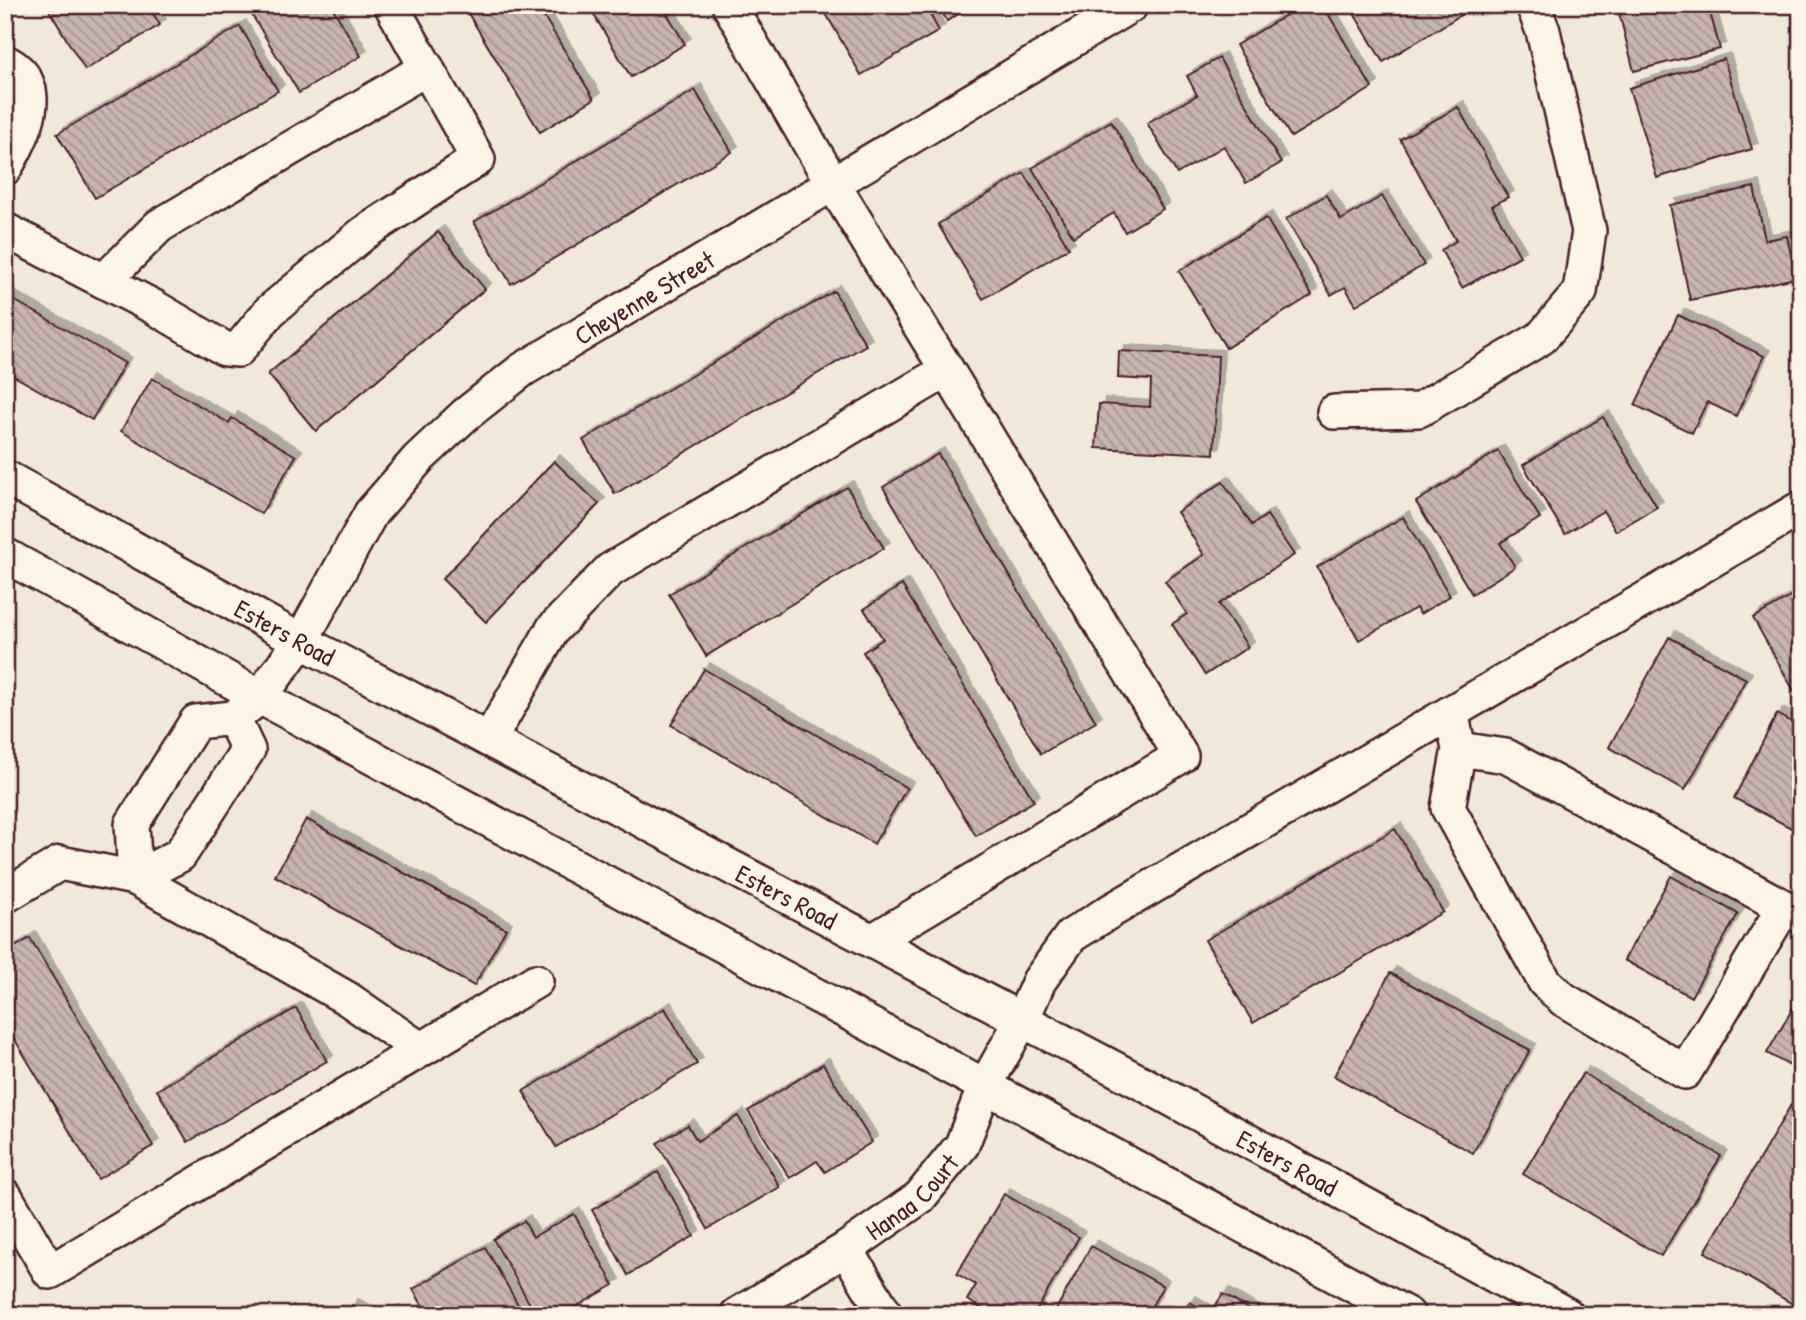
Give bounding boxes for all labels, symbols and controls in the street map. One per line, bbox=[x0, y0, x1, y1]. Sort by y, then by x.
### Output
street label: Cheyenne Street bbox=[567, 241, 721, 352]
street label: Esters Road bbox=[229, 590, 341, 673]
street label: Esters Road bbox=[730, 855, 843, 937]
street label: Esters Road bbox=[1231, 1121, 1344, 1204]
street label: Hanaa Court bbox=[858, 1145, 967, 1248]

